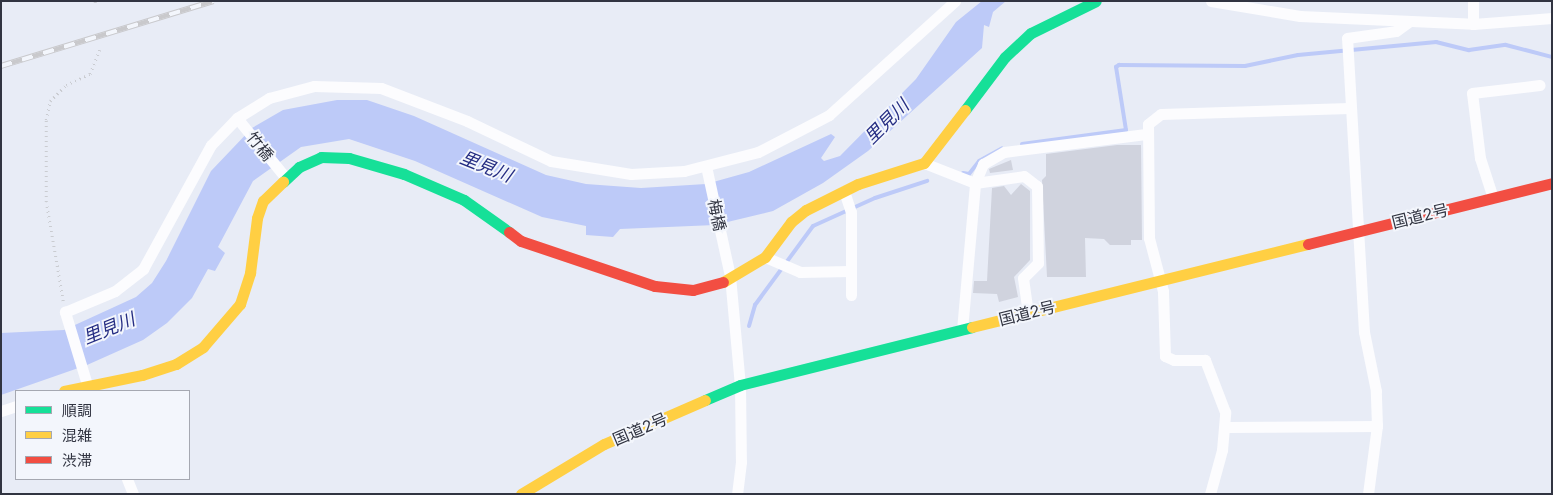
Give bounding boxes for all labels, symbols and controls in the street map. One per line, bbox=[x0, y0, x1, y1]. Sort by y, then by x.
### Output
water label: 里見川 bbox=[860, 95, 914, 149]
street label: 竹橋 bbox=[242, 128, 278, 164]
water label: 里見川 bbox=[457, 147, 515, 187]
street label: 梅橋 bbox=[704, 197, 730, 233]
street label: 国道2号 bbox=[1390, 200, 1450, 232]
street label: 国道2号 bbox=[997, 297, 1057, 329]
water label: 里見川 bbox=[80, 309, 138, 349]
legend bbox=[15, 390, 190, 480]
text: 順調 bbox=[62, 401, 92, 420]
street label: 国道2号 bbox=[610, 409, 670, 449]
text: 混雑 bbox=[62, 426, 92, 445]
text: 渋滞 bbox=[62, 451, 92, 470]

